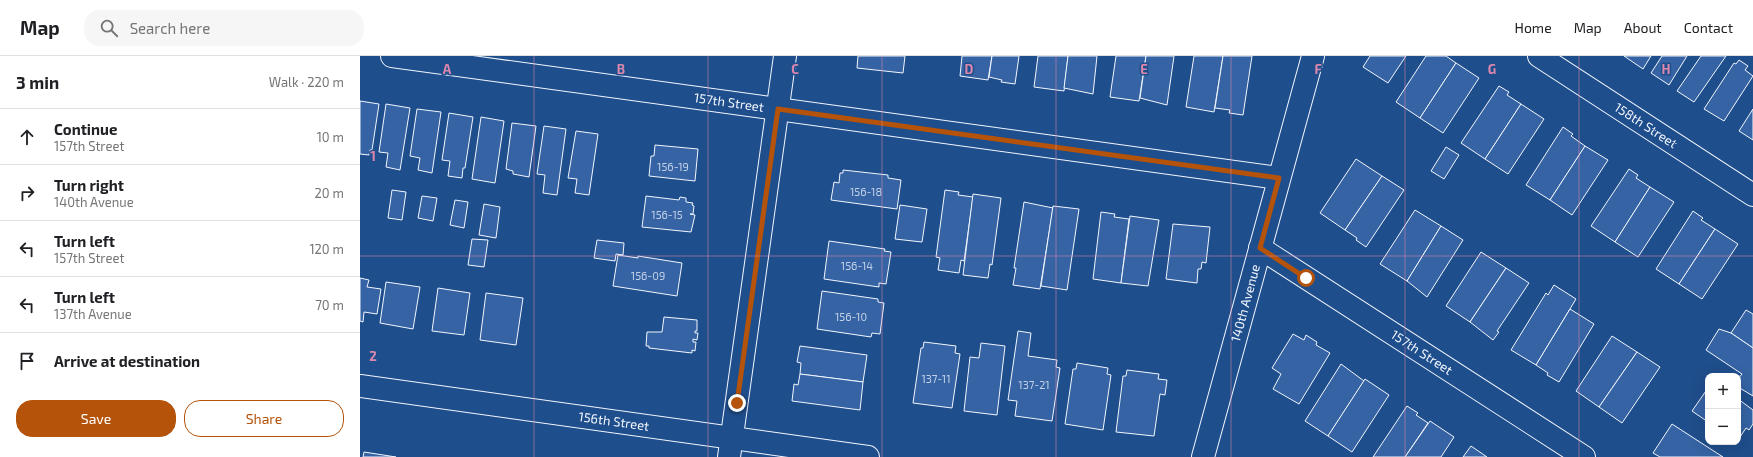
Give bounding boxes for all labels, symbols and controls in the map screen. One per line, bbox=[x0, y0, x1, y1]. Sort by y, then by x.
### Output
search box bbox=[84, 10, 364, 46]
text: Map bbox=[20, 16, 60, 39]
icon: search bbox=[98, 17, 120, 39]
text: Search here bbox=[130, 19, 210, 37]
text: Home bbox=[1515, 19, 1552, 36]
text: Map bbox=[1574, 19, 1602, 36]
text: About bbox=[1624, 19, 1662, 36]
text: Contact bbox=[1684, 19, 1733, 36]
text: A bbox=[443, 61, 452, 77]
text: B bbox=[617, 61, 625, 77]
text: C bbox=[791, 61, 799, 77]
text: D bbox=[965, 61, 974, 77]
text: E bbox=[1140, 61, 1148, 77]
text: F bbox=[1314, 61, 1322, 77]
text: G bbox=[1488, 61, 1496, 77]
text: H bbox=[1662, 61, 1671, 77]
text: 3 min bbox=[16, 72, 59, 92]
text: Walk · 220 m bbox=[269, 74, 344, 90]
street label: 157th Street bbox=[693, 89, 765, 115]
street label: 158th Street bbox=[1612, 99, 1680, 151]
text: Continue bbox=[54, 120, 117, 138]
icon: ahead bbox=[16, 126, 38, 148]
text: 10 m bbox=[317, 129, 344, 145]
text: 157th Street bbox=[54, 138, 124, 154]
text: 1 bbox=[370, 148, 376, 164]
house number: 156-19 bbox=[657, 160, 689, 173]
text: Turn right bbox=[54, 176, 124, 194]
icon: right bbox=[16, 182, 38, 204]
text: 20 m bbox=[315, 185, 344, 201]
house number: 156-18 bbox=[850, 185, 882, 198]
text: 140th Avenue bbox=[54, 194, 134, 210]
house number: 156-15 bbox=[651, 208, 683, 221]
text: Turn left bbox=[54, 232, 115, 250]
icon: left bbox=[16, 238, 38, 260]
text: 120 m bbox=[309, 241, 344, 257]
text: 157th Street bbox=[54, 250, 124, 266]
house number: 156-14 bbox=[841, 259, 873, 272]
street label: 140th Avenue bbox=[1227, 262, 1263, 344]
house number: 156-09 bbox=[631, 269, 665, 282]
route start bbox=[1297, 269, 1315, 287]
text: Turn left bbox=[54, 288, 115, 306]
icon: left bbox=[16, 294, 38, 316]
text: 70 m bbox=[315, 297, 344, 313]
text: 137th Avenue bbox=[54, 306, 132, 322]
house number: 156-10 bbox=[835, 310, 867, 323]
street label: 157th Street bbox=[1388, 326, 1456, 378]
text: 2 bbox=[369, 348, 377, 364]
icon: arrive bbox=[16, 350, 38, 372]
text: Arrive at destination bbox=[54, 352, 200, 370]
house number: 137-11 bbox=[921, 372, 951, 385]
map controls bbox=[1705, 373, 1741, 445]
button: + bbox=[1705, 373, 1741, 409]
house number: 137-21 bbox=[1018, 378, 1050, 391]
route end bbox=[728, 394, 746, 412]
button: Save bbox=[16, 400, 176, 437]
button: Share bbox=[184, 400, 344, 437]
street label: 156th Street bbox=[578, 408, 650, 434]
button: − bbox=[1705, 409, 1741, 445]

